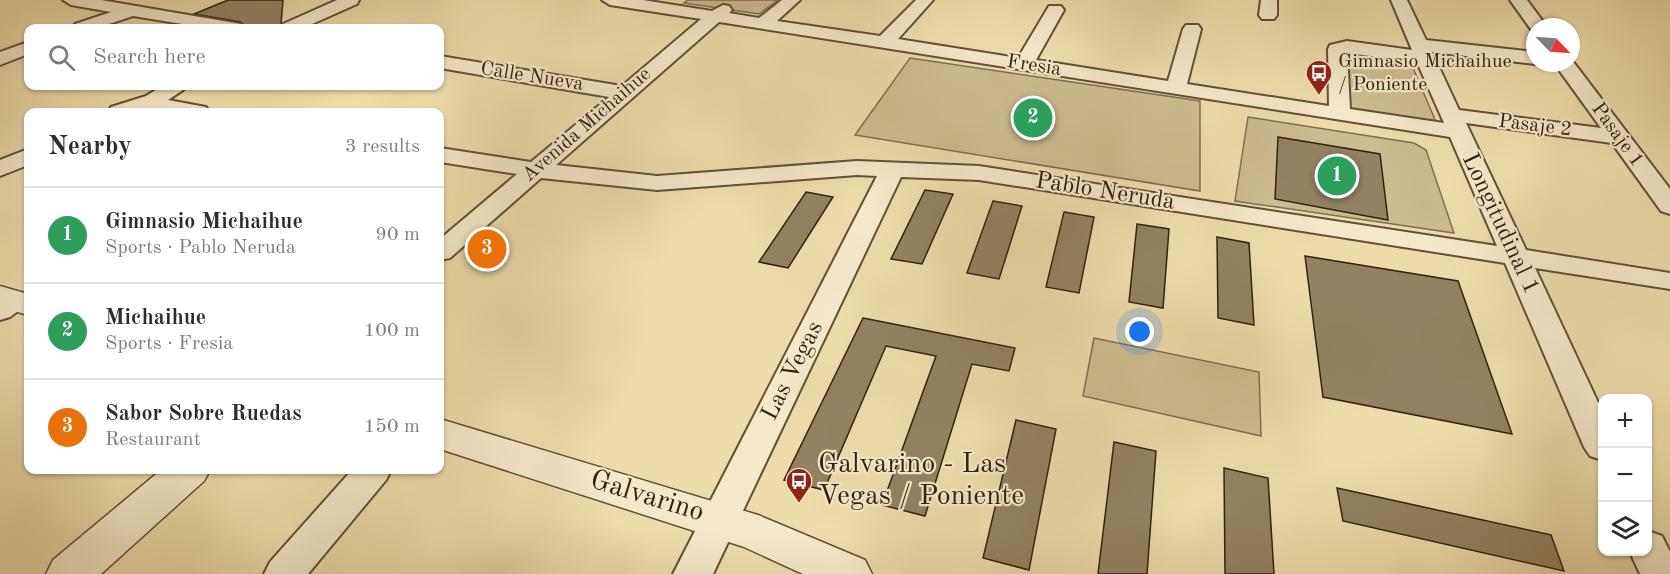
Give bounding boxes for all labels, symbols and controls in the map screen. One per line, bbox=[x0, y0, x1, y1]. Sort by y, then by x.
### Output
north arrow bbox=[1526, 18, 1580, 72]
search box bbox=[24, 24, 444, 90]
icon: search bbox=[45, 41, 78, 74]
text: Search here bbox=[93, 46, 206, 68]
street label: Fresia bbox=[1005, 52, 1063, 80]
place label: Gimnasio Michaihue / Poniente bbox=[1338, 52, 1512, 95]
bus stop icon: Gimnasio Michaihue / Poniente bbox=[1304, 58, 1334, 96]
street label: Calle Nueva bbox=[479, 59, 585, 95]
street label: Avenida Michaihue bbox=[519, 64, 655, 186]
pin: 2 bbox=[1014, 96, 1052, 140]
street label: Pasaje 1 bbox=[1587, 99, 1647, 171]
street label: Pasaje 2 bbox=[1497, 112, 1573, 140]
text: Nearby bbox=[48, 134, 132, 160]
text: 3 results bbox=[345, 137, 420, 157]
street label: Longitudinal 1 bbox=[1457, 150, 1543, 298]
pin: 1 bbox=[1318, 154, 1356, 198]
street label: Pablo Neruda bbox=[1033, 169, 1177, 215]
text: Gimnasio Michaihue bbox=[105, 211, 303, 233]
text: 1 bbox=[62, 225, 73, 245]
text: 90 m bbox=[375, 225, 420, 245]
pin: 3 bbox=[468, 226, 506, 272]
text: Sports · Pablo Neruda bbox=[105, 238, 296, 258]
text: Michaihue bbox=[105, 307, 206, 329]
your location bbox=[1125, 317, 1154, 346]
street label: Las Vegas bbox=[758, 318, 828, 424]
text: 2 bbox=[62, 321, 73, 341]
text: 100 m bbox=[364, 321, 420, 341]
text: Sports · Fresia bbox=[105, 334, 233, 354]
map controls bbox=[1598, 394, 1652, 556]
button: + bbox=[1598, 394, 1652, 448]
text: Sabor Sobre Ruedas bbox=[105, 403, 302, 425]
text: 3 bbox=[62, 417, 73, 437]
text: 150 m bbox=[364, 417, 420, 437]
text: Restaurant bbox=[105, 430, 201, 450]
button: − bbox=[1598, 448, 1652, 502]
place label: Galvarino - Las Vegas / Poniente bbox=[818, 451, 1024, 511]
street label: Galvarino bbox=[587, 466, 707, 528]
bus stop icon: Galvarino - Las Vegas / Poniente bbox=[784, 466, 814, 504]
button: layers bbox=[1598, 502, 1652, 556]

